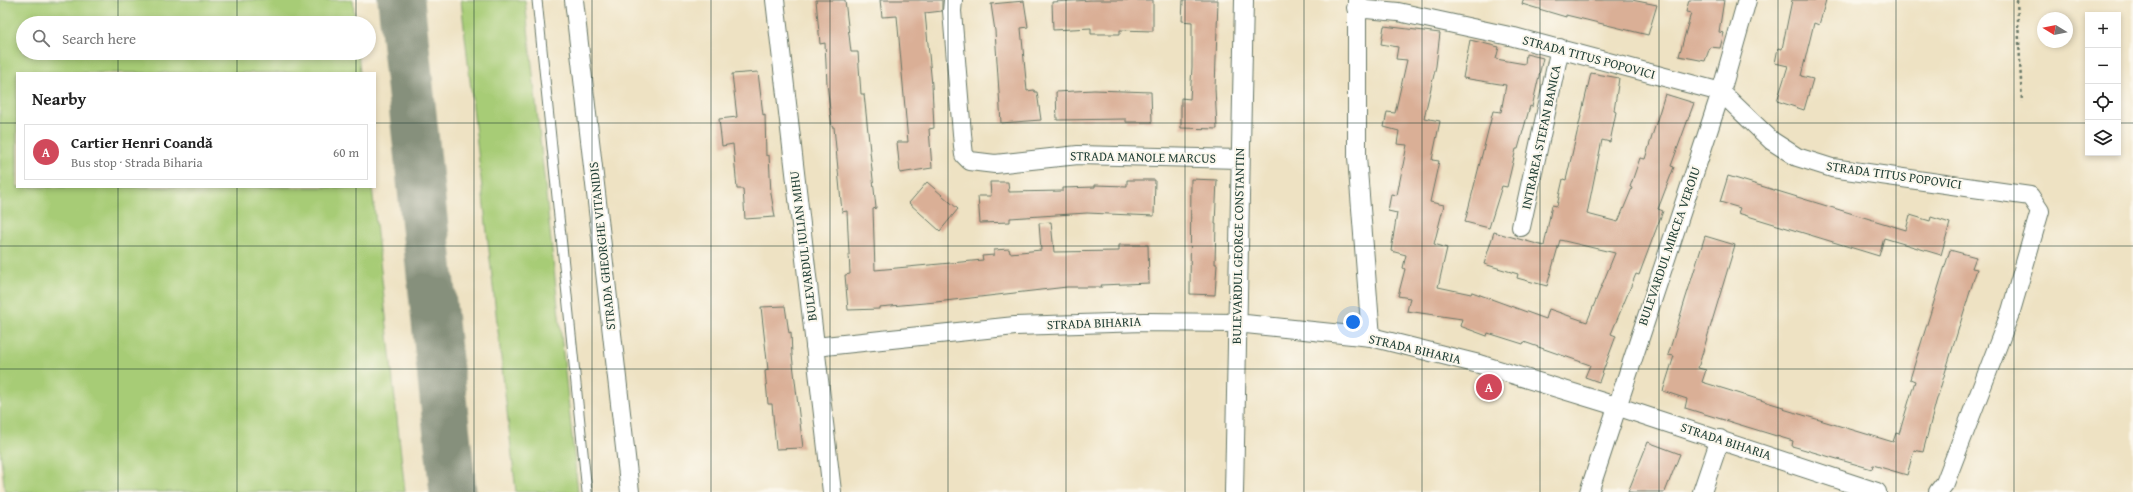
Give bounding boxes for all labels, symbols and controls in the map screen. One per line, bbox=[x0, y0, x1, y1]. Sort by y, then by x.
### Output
north arrow bbox=[2037, 12, 2073, 48]
map controls bbox=[2085, 12, 2121, 156]
button: + bbox=[2085, 12, 2121, 48]
search box bbox=[16, 16, 376, 60]
icon: search bbox=[30, 27, 52, 49]
text: Search here bbox=[62, 28, 136, 49]
street label: STRADA TITUS POPOVICI bbox=[1521, 30, 1657, 84]
button: − bbox=[2085, 48, 2121, 84]
street label: INTRAREA STEFAN BANICA bbox=[1516, 63, 1566, 211]
button: locate bbox=[2085, 84, 2121, 120]
text: Nearby bbox=[32, 86, 86, 111]
button: layers bbox=[2085, 120, 2121, 156]
text: Cartier Henri Coandă bbox=[71, 132, 213, 153]
text: A bbox=[42, 143, 50, 162]
text: 60 m bbox=[333, 143, 359, 162]
street label: STRADA MANOLE MARCUS bbox=[1070, 146, 1216, 168]
street label: BULEVARDUL GEORGE CONSTANTIN bbox=[1227, 147, 1249, 344]
text: Bus stop · Strada Biharia bbox=[71, 153, 203, 172]
street label: STRADA TITUS POPOVICI bbox=[1825, 156, 1963, 194]
street label: STRADA GHEORGHE VITANIDIS bbox=[584, 161, 620, 331]
street label: BULEVARDUL MIRCEA VEROIU bbox=[1633, 164, 1705, 328]
street label: BULEVARDUL IULIAN MIHU bbox=[784, 169, 822, 322]
street label: STRADA BIHARIA bbox=[1046, 312, 1142, 334]
your location bbox=[1343, 312, 1363, 332]
street label: STRADA BIHARIA bbox=[1367, 329, 1463, 369]
pin: A bbox=[1476, 372, 1502, 402]
street label: STRADA BIHARIA bbox=[1678, 417, 1774, 465]

